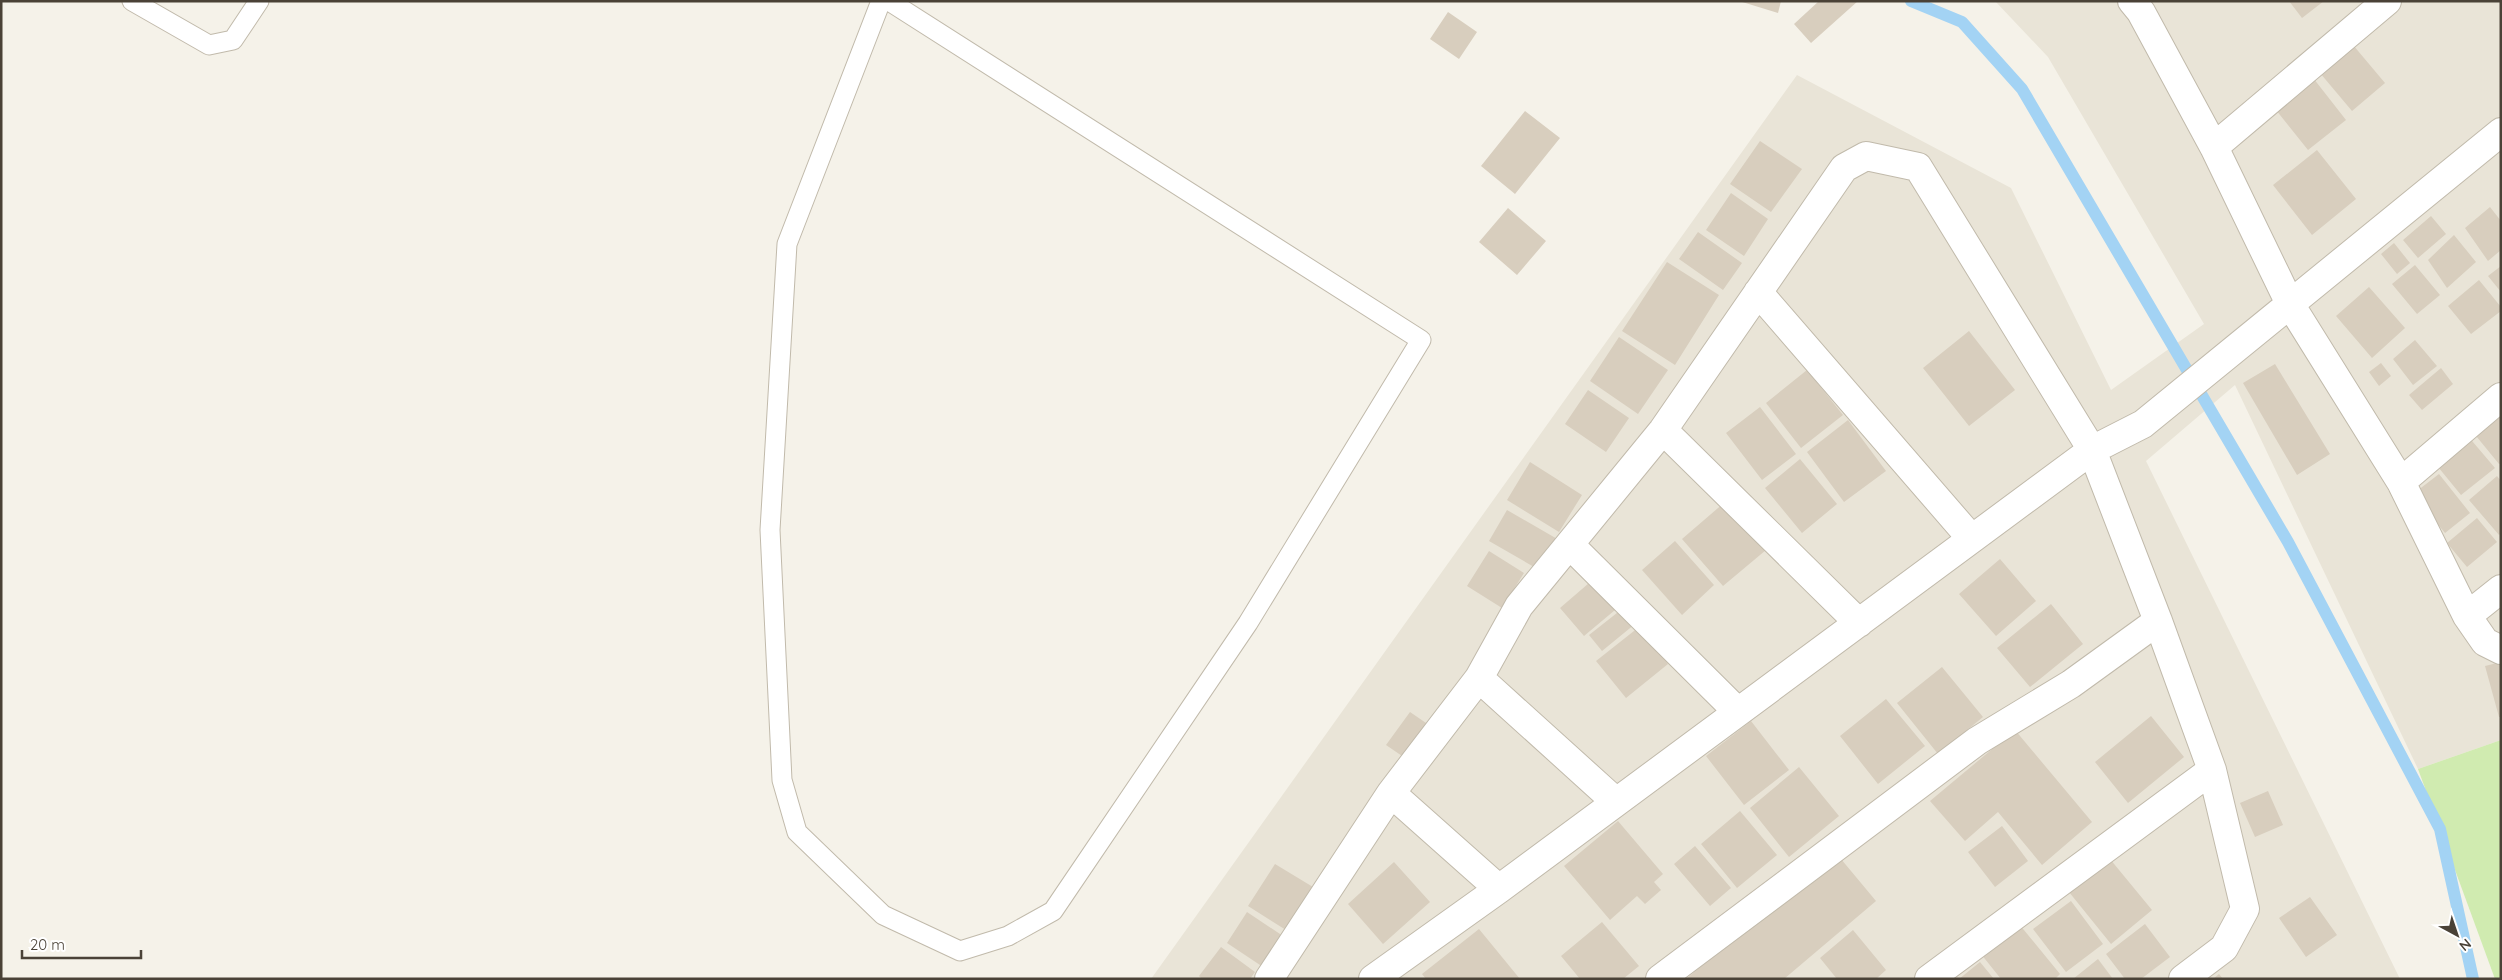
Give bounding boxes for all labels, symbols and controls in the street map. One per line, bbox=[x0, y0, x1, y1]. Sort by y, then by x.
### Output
north arrow bbox=[2432, 910, 2482, 960]
scale bar bbox=[22, 928, 141, 960]
text: 20 m bbox=[30, 935, 65, 954]
text: N bbox=[2456, 935, 2475, 955]

